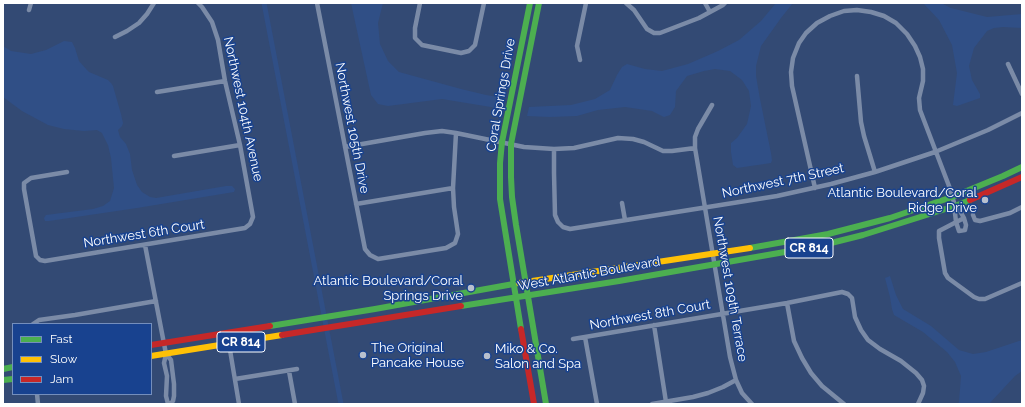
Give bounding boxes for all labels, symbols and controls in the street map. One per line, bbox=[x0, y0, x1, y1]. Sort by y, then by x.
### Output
street label: Northwest 104th Avenue bbox=[220, 35, 266, 183]
street label: Coral Springs Drive bbox=[483, 37, 519, 153]
street label: Northwest 105th Drive bbox=[332, 61, 372, 195]
street label: Northwest 7th Street bbox=[721, 160, 845, 202]
place label: Atlantic Boulevard/Coral Ridge Drive bbox=[828, 185, 977, 216]
marker: Atlantic Boulevard/Coral Ridge Drive bbox=[980, 195, 990, 205]
street label: Northwest 109th Terrace bbox=[710, 215, 750, 363]
street label: Northwest 6th Court bbox=[82, 217, 206, 251]
road number: CR 814 bbox=[785, 238, 833, 258]
street label: West Atlantic Boulevard bbox=[517, 254, 661, 294]
place label: Atlantic Boulevard/Coral Springs Drive bbox=[314, 273, 463, 304]
marker: Atlantic Boulevard/Coral Springs Drive bbox=[466, 283, 476, 293]
street label: Northwest 8th Court bbox=[588, 297, 712, 333]
legend bbox=[12, 323, 152, 395]
text: Fast bbox=[50, 332, 73, 346]
road number: CR 814 bbox=[217, 332, 265, 352]
place label: The Original Pancake House bbox=[371, 340, 464, 371]
place label: Miko & Co. Salon and Spa bbox=[495, 341, 581, 372]
marker: The Original Pancake House bbox=[358, 350, 368, 360]
marker: Miko & Co. Salon and Spa bbox=[482, 351, 492, 361]
text: Slow bbox=[50, 352, 77, 366]
text: Jam bbox=[50, 372, 73, 386]

